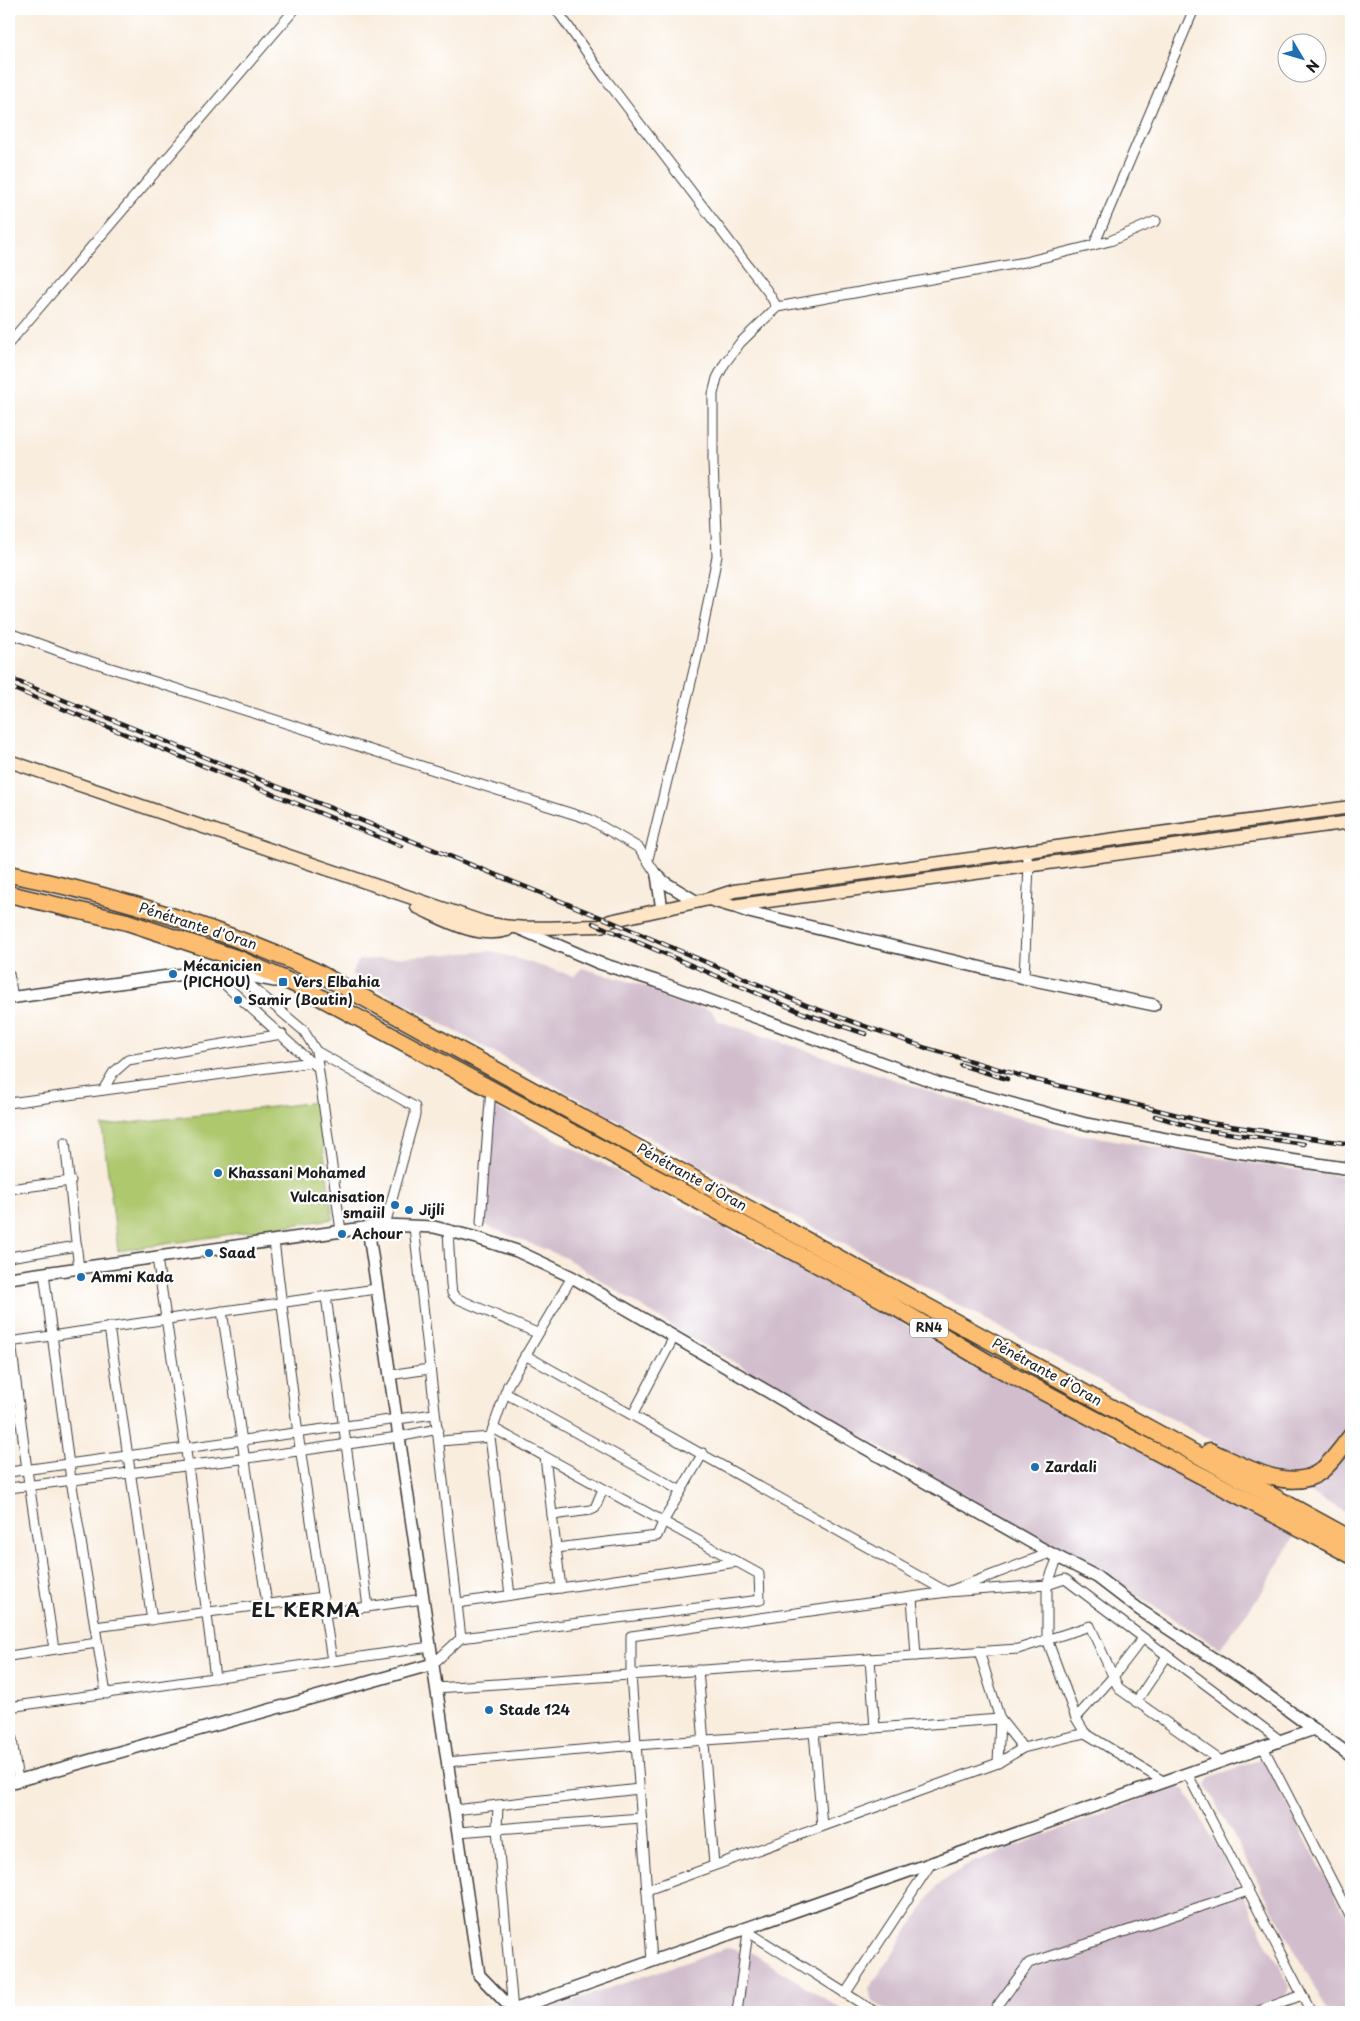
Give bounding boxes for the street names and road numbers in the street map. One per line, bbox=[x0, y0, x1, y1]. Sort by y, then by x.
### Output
street label: Pénétrante d'Oran bbox=[136, 897, 260, 955]
street label: Pénétrante d'Oran bbox=[633, 1138, 751, 1216]
road number: RN4 bbox=[910, 1319, 948, 1338]
street label: Pénétrante d'Oran bbox=[988, 1333, 1106, 1411]

